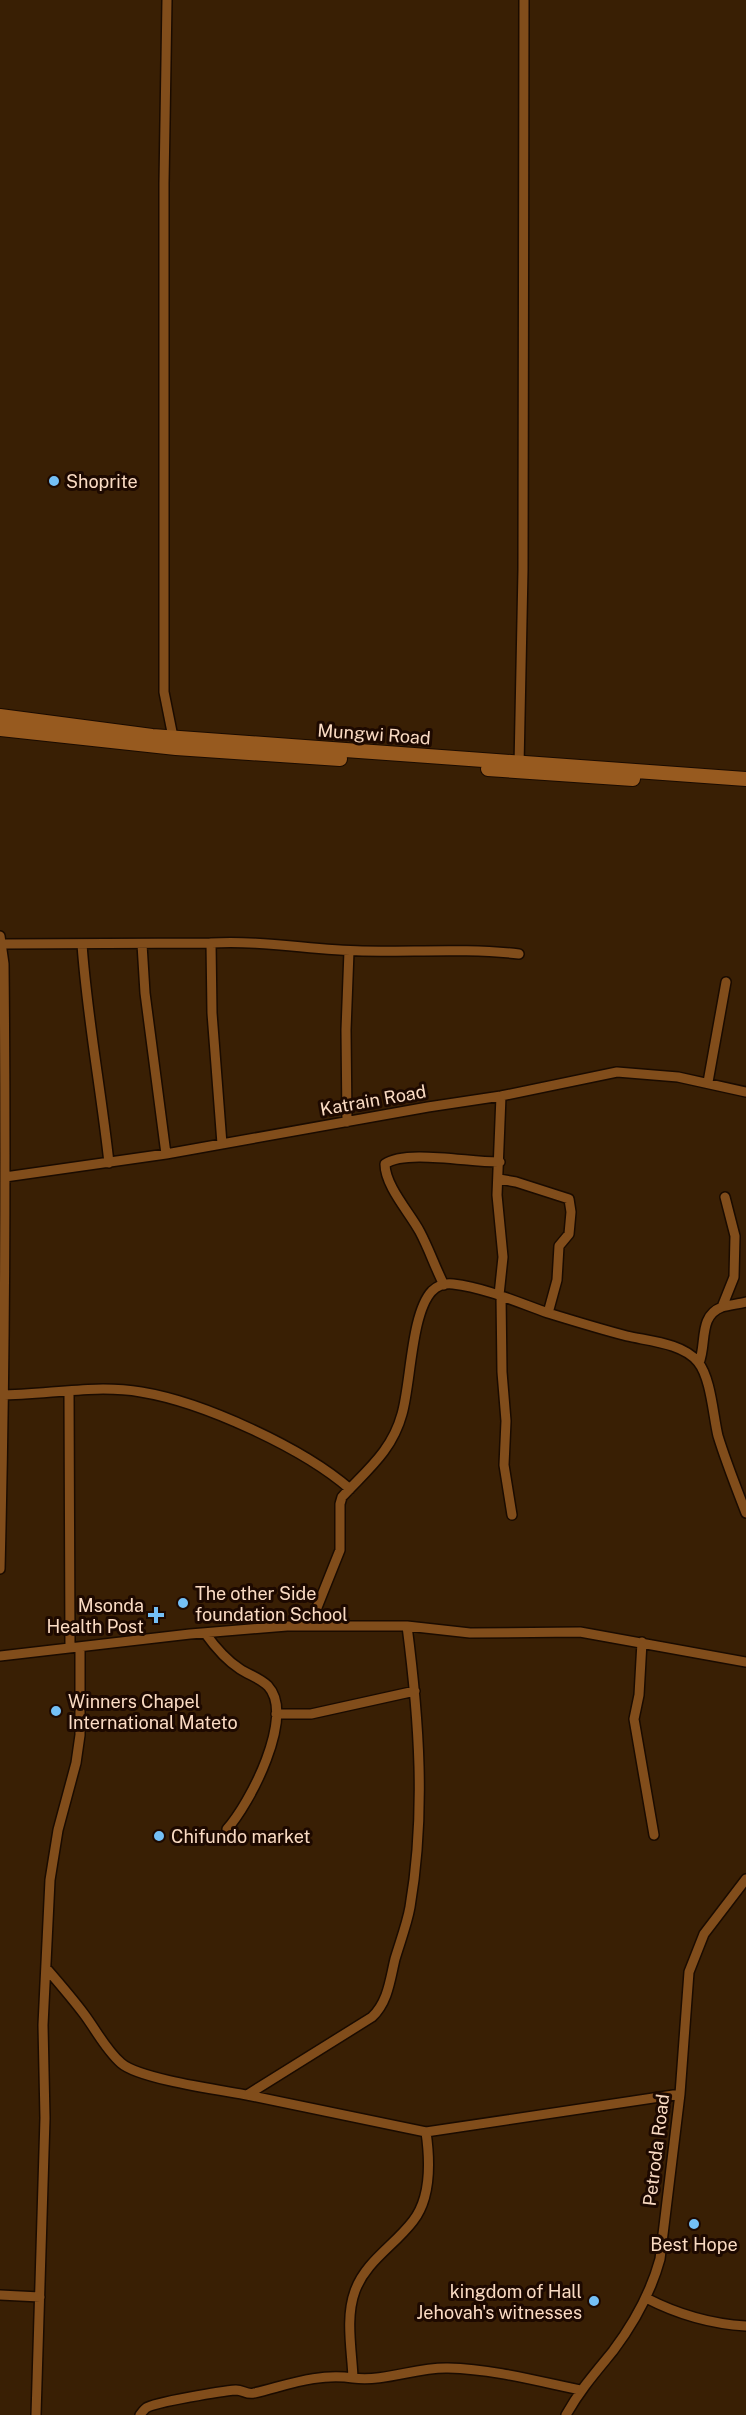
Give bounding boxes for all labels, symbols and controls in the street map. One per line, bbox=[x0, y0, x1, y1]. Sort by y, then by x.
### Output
place label: Shoprite bbox=[66, 471, 138, 492]
marker: Shoprite bbox=[47, 474, 61, 488]
street label: Mungwi Road bbox=[317, 720, 431, 748]
street label: Katrain Road bbox=[318, 1080, 428, 1120]
place label: The other Side foundation School bbox=[195, 1583, 348, 1625]
place label: Msonda Health Post bbox=[46, 1595, 144, 1637]
marker: The other Side foundation School bbox=[176, 1596, 190, 1610]
marker: Msonda Health Post bbox=[149, 1608, 163, 1622]
place label: Winners Chapel International Mateto bbox=[68, 1691, 238, 1733]
marker: Winners Chapel International Mateto bbox=[49, 1704, 63, 1718]
place label: Chifundo market bbox=[171, 1826, 310, 1847]
marker: Chifundo market bbox=[152, 1829, 166, 1843]
street label: Petroda Road bbox=[639, 2093, 673, 2207]
marker: Best Hope bbox=[687, 2217, 701, 2231]
place label: Best Hope bbox=[650, 2234, 738, 2255]
place label: kingdom of Hall Jehovah's witnesses bbox=[416, 2281, 582, 2323]
marker: kingdom of Hall Jehovah's witnesses bbox=[587, 2294, 601, 2308]

